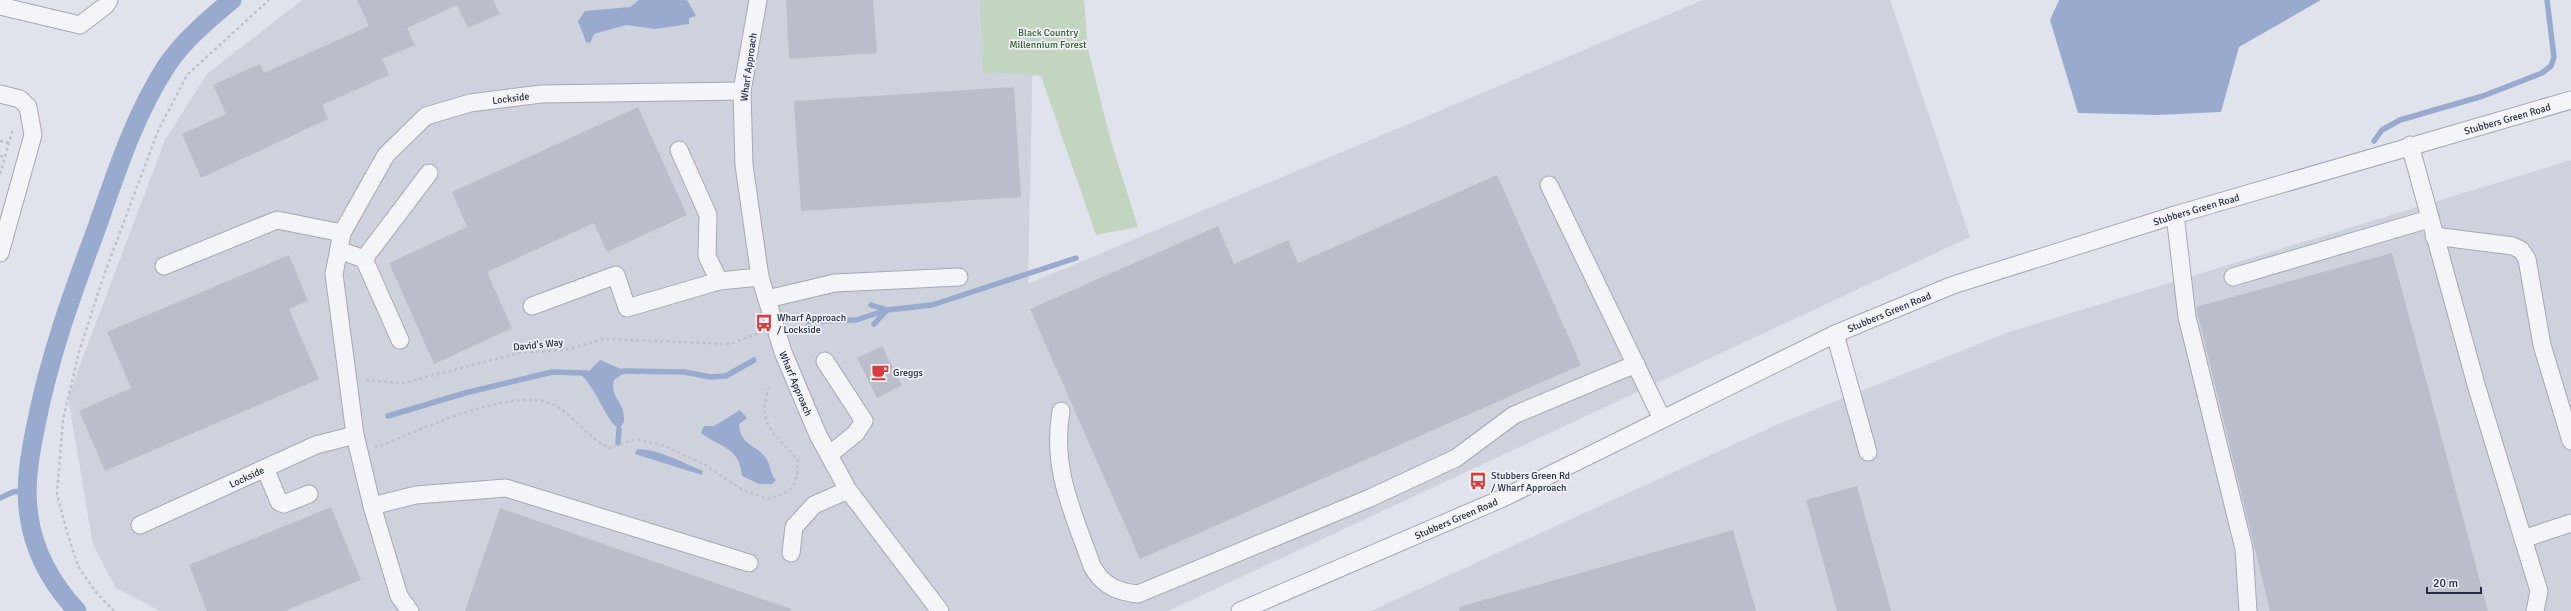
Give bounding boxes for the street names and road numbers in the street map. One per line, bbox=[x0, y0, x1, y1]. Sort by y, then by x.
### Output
street label: Wharf Approach bbox=[738, 32, 760, 102]
street label: Lockside bbox=[492, 91, 530, 107]
street label: Stubbers Green Road bbox=[2463, 101, 2552, 138]
street label: Stubbers Green Road bbox=[2152, 192, 2241, 229]
street label: Stubbers Green Road bbox=[1846, 290, 1933, 335]
street label: David's Way bbox=[513, 336, 564, 354]
street label: Wharf Approach bbox=[776, 349, 814, 418]
street label: Lockside bbox=[227, 464, 266, 491]
street label: Stubbers Green Road bbox=[1413, 496, 1500, 542]

